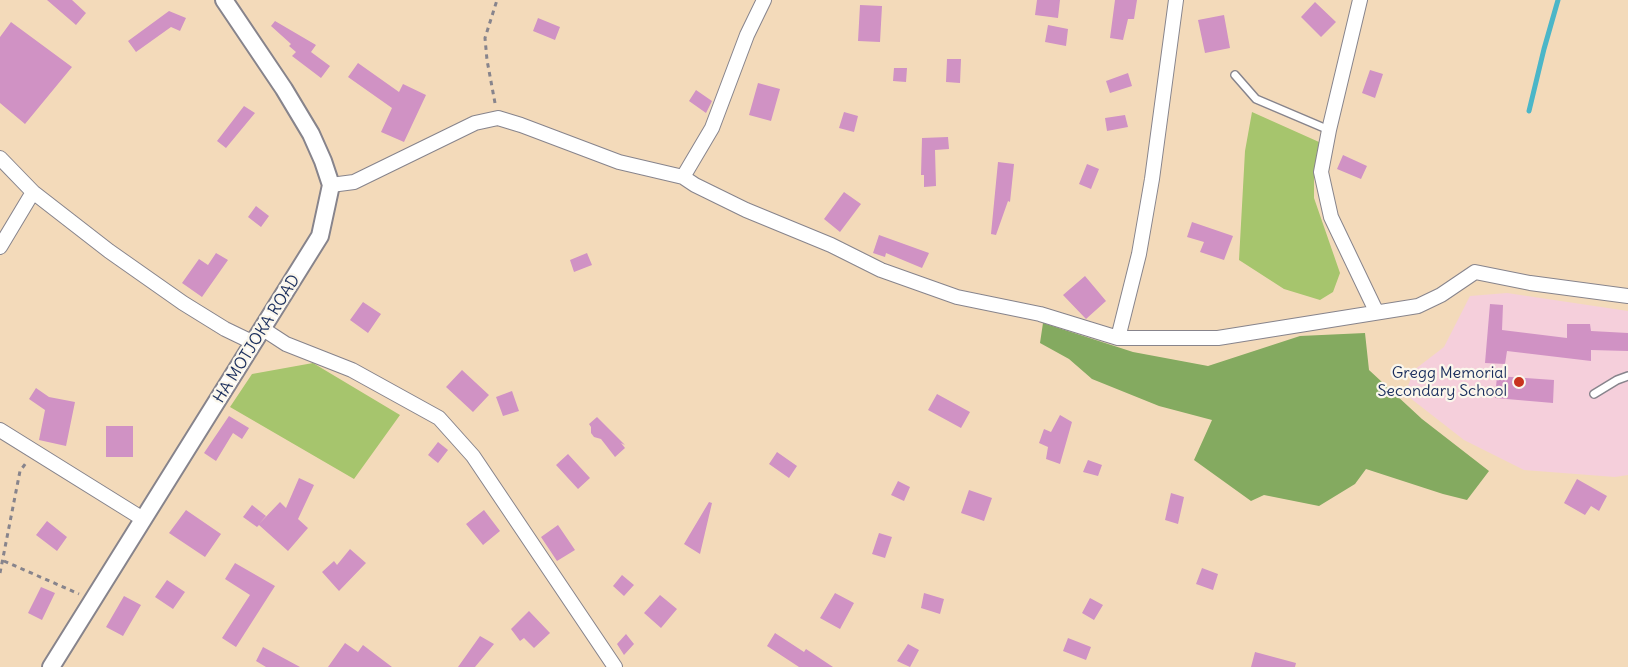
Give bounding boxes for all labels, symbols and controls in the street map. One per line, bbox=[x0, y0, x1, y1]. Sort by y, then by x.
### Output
street label: HA MOTJOKA ROAD bbox=[210, 271, 304, 407]
place label: Gregg Memorial Secondary School bbox=[1377, 363, 1507, 401]
marker: Gregg Memorial Secondary School bbox=[1512, 375, 1526, 389]

